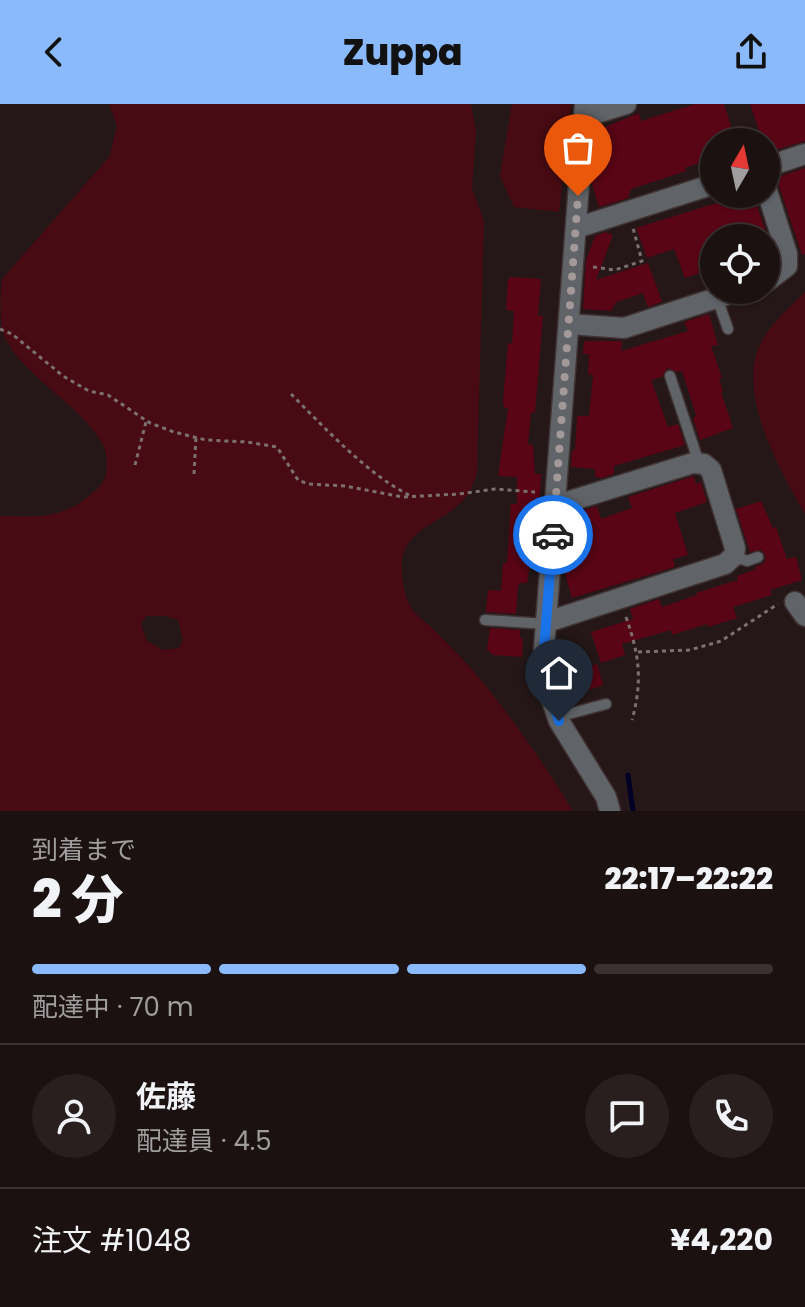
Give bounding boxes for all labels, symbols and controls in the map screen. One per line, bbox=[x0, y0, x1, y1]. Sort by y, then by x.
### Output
text: Zuppa bbox=[342, 27, 463, 78]
icon: back bbox=[32, 30, 76, 74]
icon: share bbox=[729, 30, 773, 74]
pin bbox=[544, 114, 612, 196]
icon: bag bbox=[556, 126, 600, 170]
north arrow bbox=[700, 128, 780, 208]
map controls bbox=[700, 128, 780, 304]
button: locate bbox=[700, 224, 780, 304]
courier bbox=[513, 495, 593, 575]
icon: car bbox=[531, 513, 575, 557]
pin bbox=[525, 639, 593, 721]
icon: home bbox=[537, 651, 581, 695]
text: 到着まで bbox=[32, 832, 136, 868]
text: 22:17–22:22 bbox=[604, 857, 773, 900]
text: 2 分 bbox=[32, 863, 124, 936]
text: 配達中 · 70 m bbox=[32, 989, 194, 1025]
button: person bbox=[32, 1074, 116, 1158]
button: chat bbox=[585, 1074, 669, 1158]
button: phone bbox=[689, 1074, 773, 1158]
text: 佐藤 bbox=[136, 1075, 196, 1118]
text: 配達員 · 4.5 bbox=[136, 1123, 272, 1159]
text: ¥4,220 bbox=[670, 1218, 773, 1261]
text: 注文 #1048 bbox=[32, 1219, 191, 1262]

